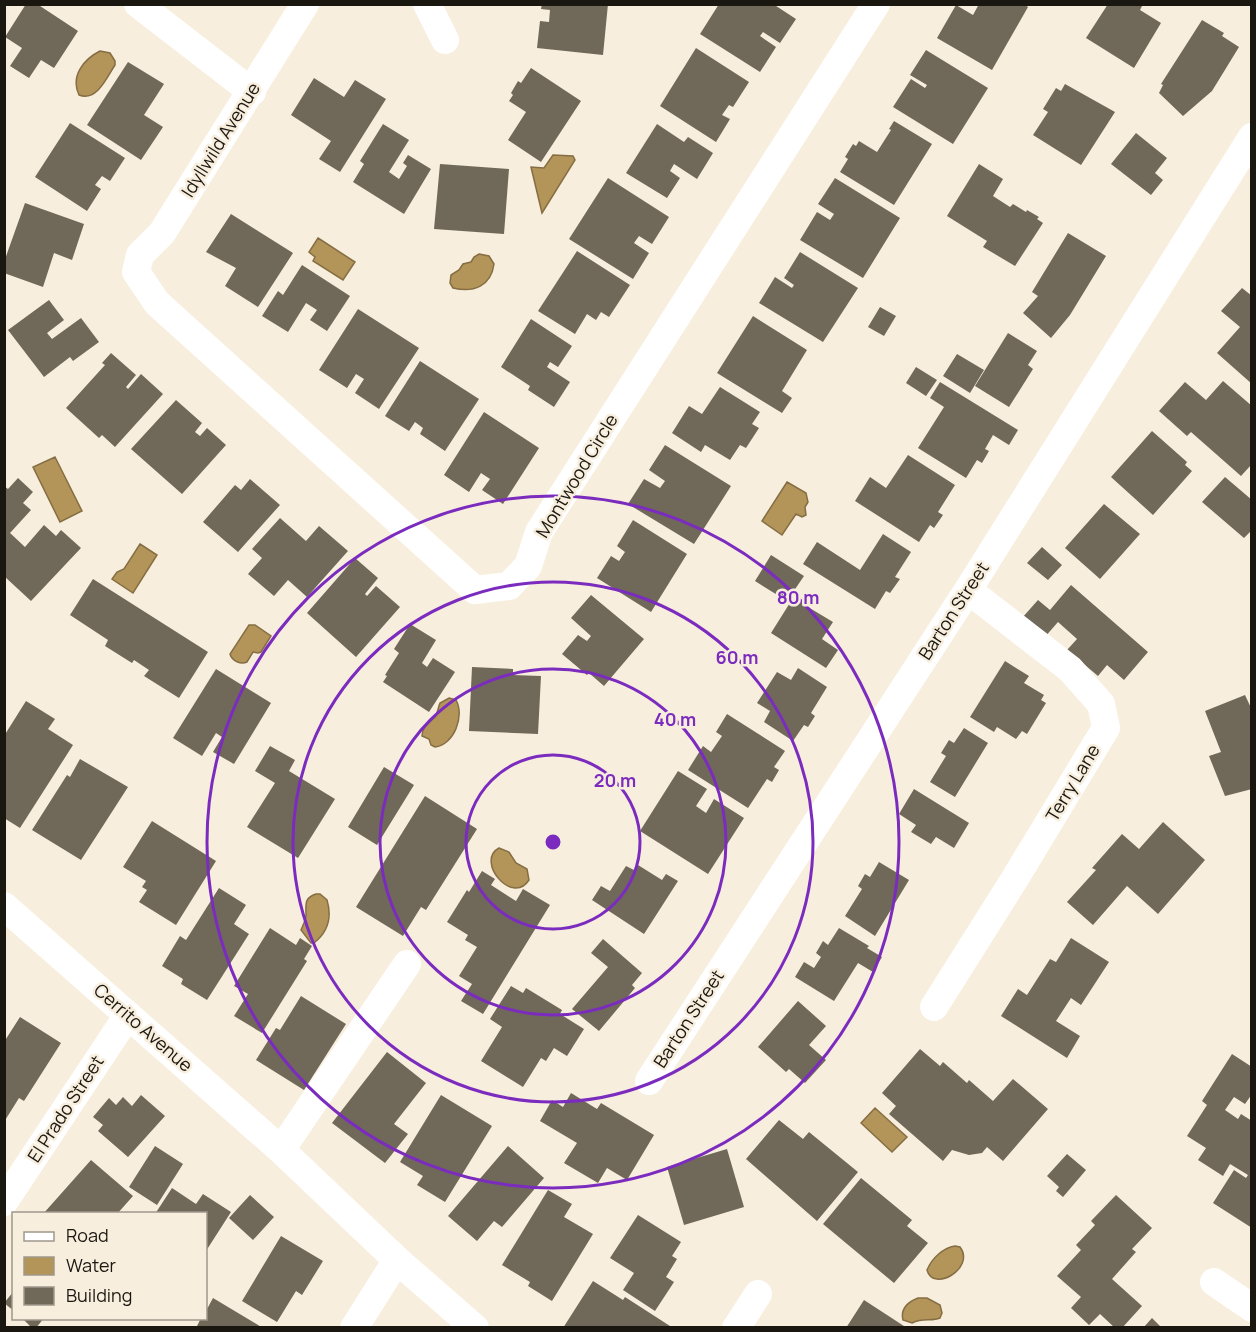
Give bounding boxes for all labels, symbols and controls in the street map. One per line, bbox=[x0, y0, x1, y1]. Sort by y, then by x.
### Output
street label: Idyllwild Avenue bbox=[175, 78, 265, 201]
street label: Montwood Circle bbox=[530, 409, 623, 542]
street label: Barton Street bbox=[913, 557, 994, 664]
text: 80 m bbox=[777, 585, 819, 609]
text: 60 m bbox=[716, 645, 758, 669]
text: 40 m bbox=[654, 707, 696, 731]
street label: Terry Lane bbox=[1040, 739, 1105, 826]
text: 20 m bbox=[594, 768, 636, 792]
centre of rings bbox=[543, 832, 563, 852]
street label: Barton Street bbox=[648, 965, 729, 1072]
street label: Cerrito Avenue bbox=[89, 978, 198, 1077]
street label: El Prado Street bbox=[22, 1050, 109, 1167]
legend bbox=[12, 1212, 207, 1320]
text: Road bbox=[66, 1223, 109, 1247]
text: Water bbox=[66, 1253, 116, 1277]
text: Building bbox=[66, 1283, 132, 1307]

